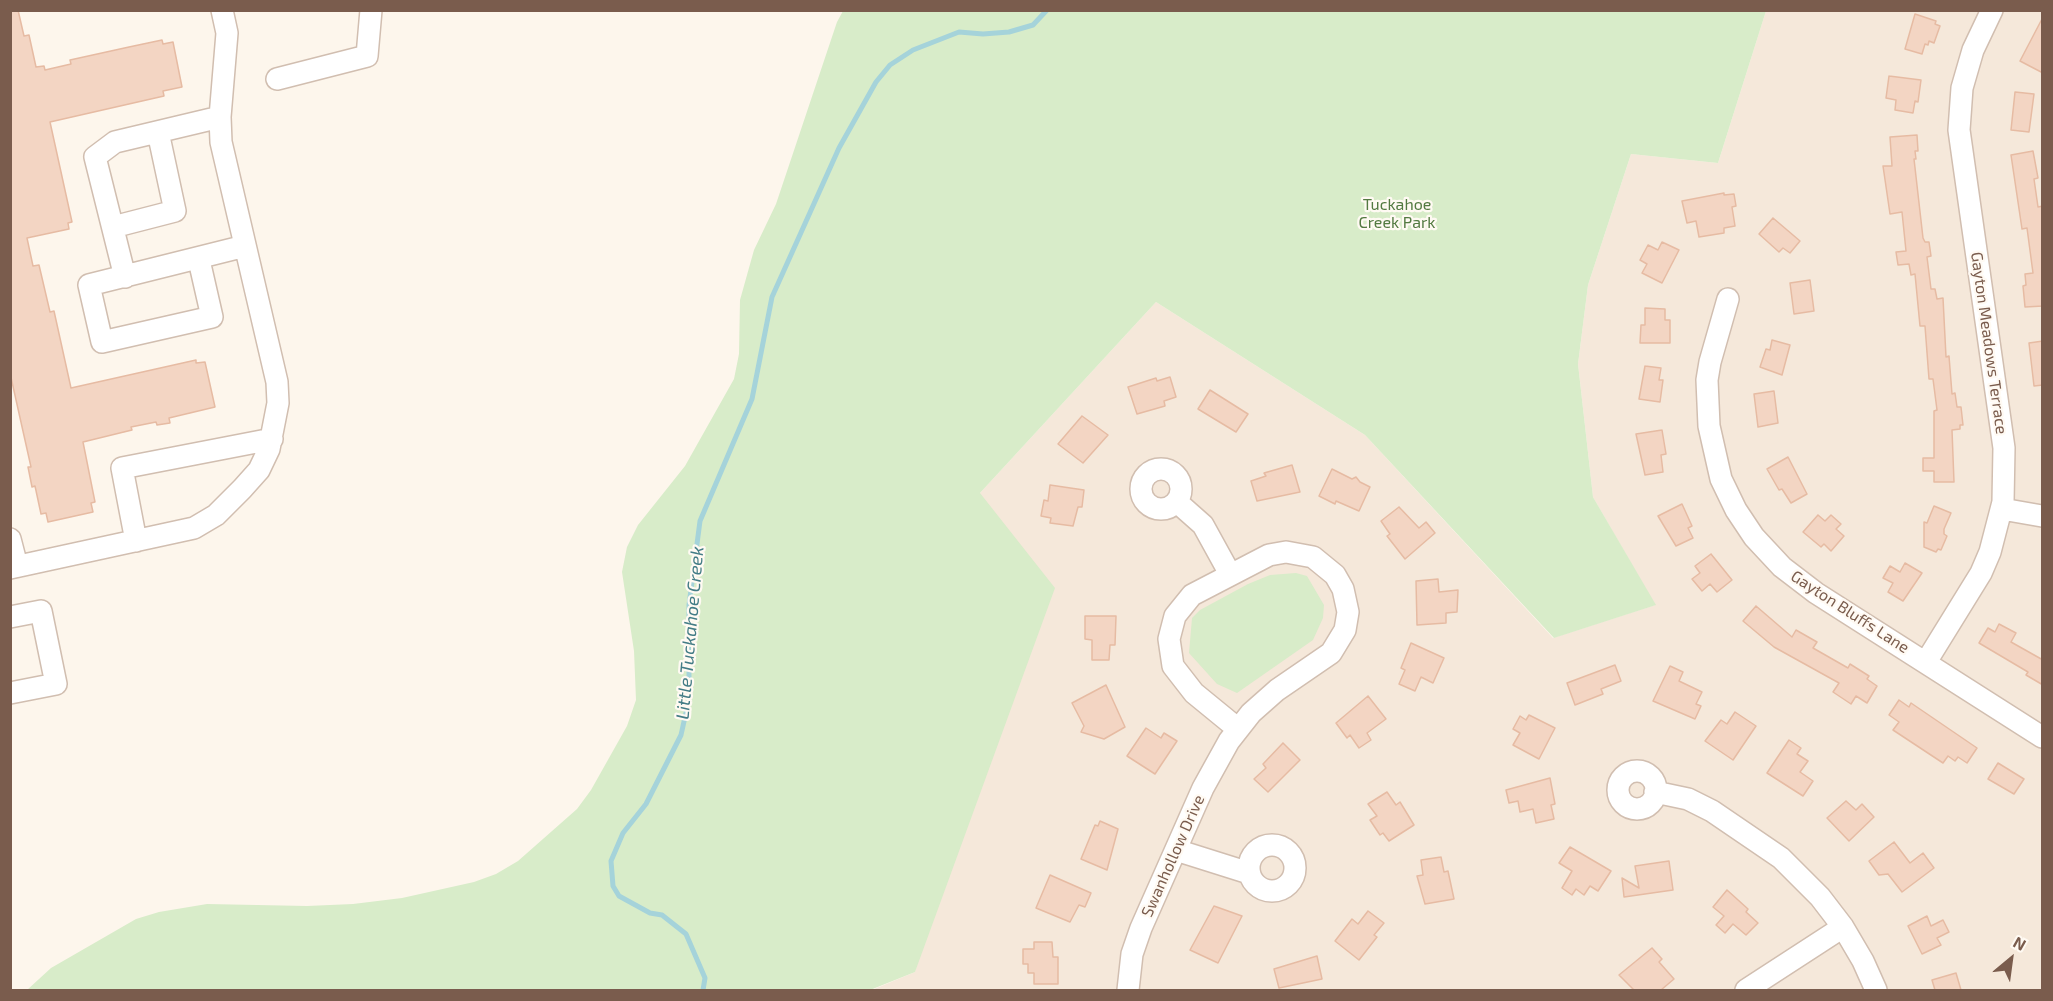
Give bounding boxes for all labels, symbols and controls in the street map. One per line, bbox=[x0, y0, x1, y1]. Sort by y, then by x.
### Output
park label: Tuckahoe Creek Park bbox=[1359, 195, 1435, 233]
street label: Gayton Meadows Terrace bbox=[1967, 251, 2011, 435]
water label: Little Tuckahoe Creek bbox=[672, 546, 708, 720]
street label: Gayton Bluffs Lane bbox=[1787, 567, 1913, 657]
street label: Swanhollow Drive bbox=[1137, 792, 1209, 920]
north arrow bbox=[1981, 929, 2041, 989]
text: N bbox=[2010, 932, 2030, 954]

